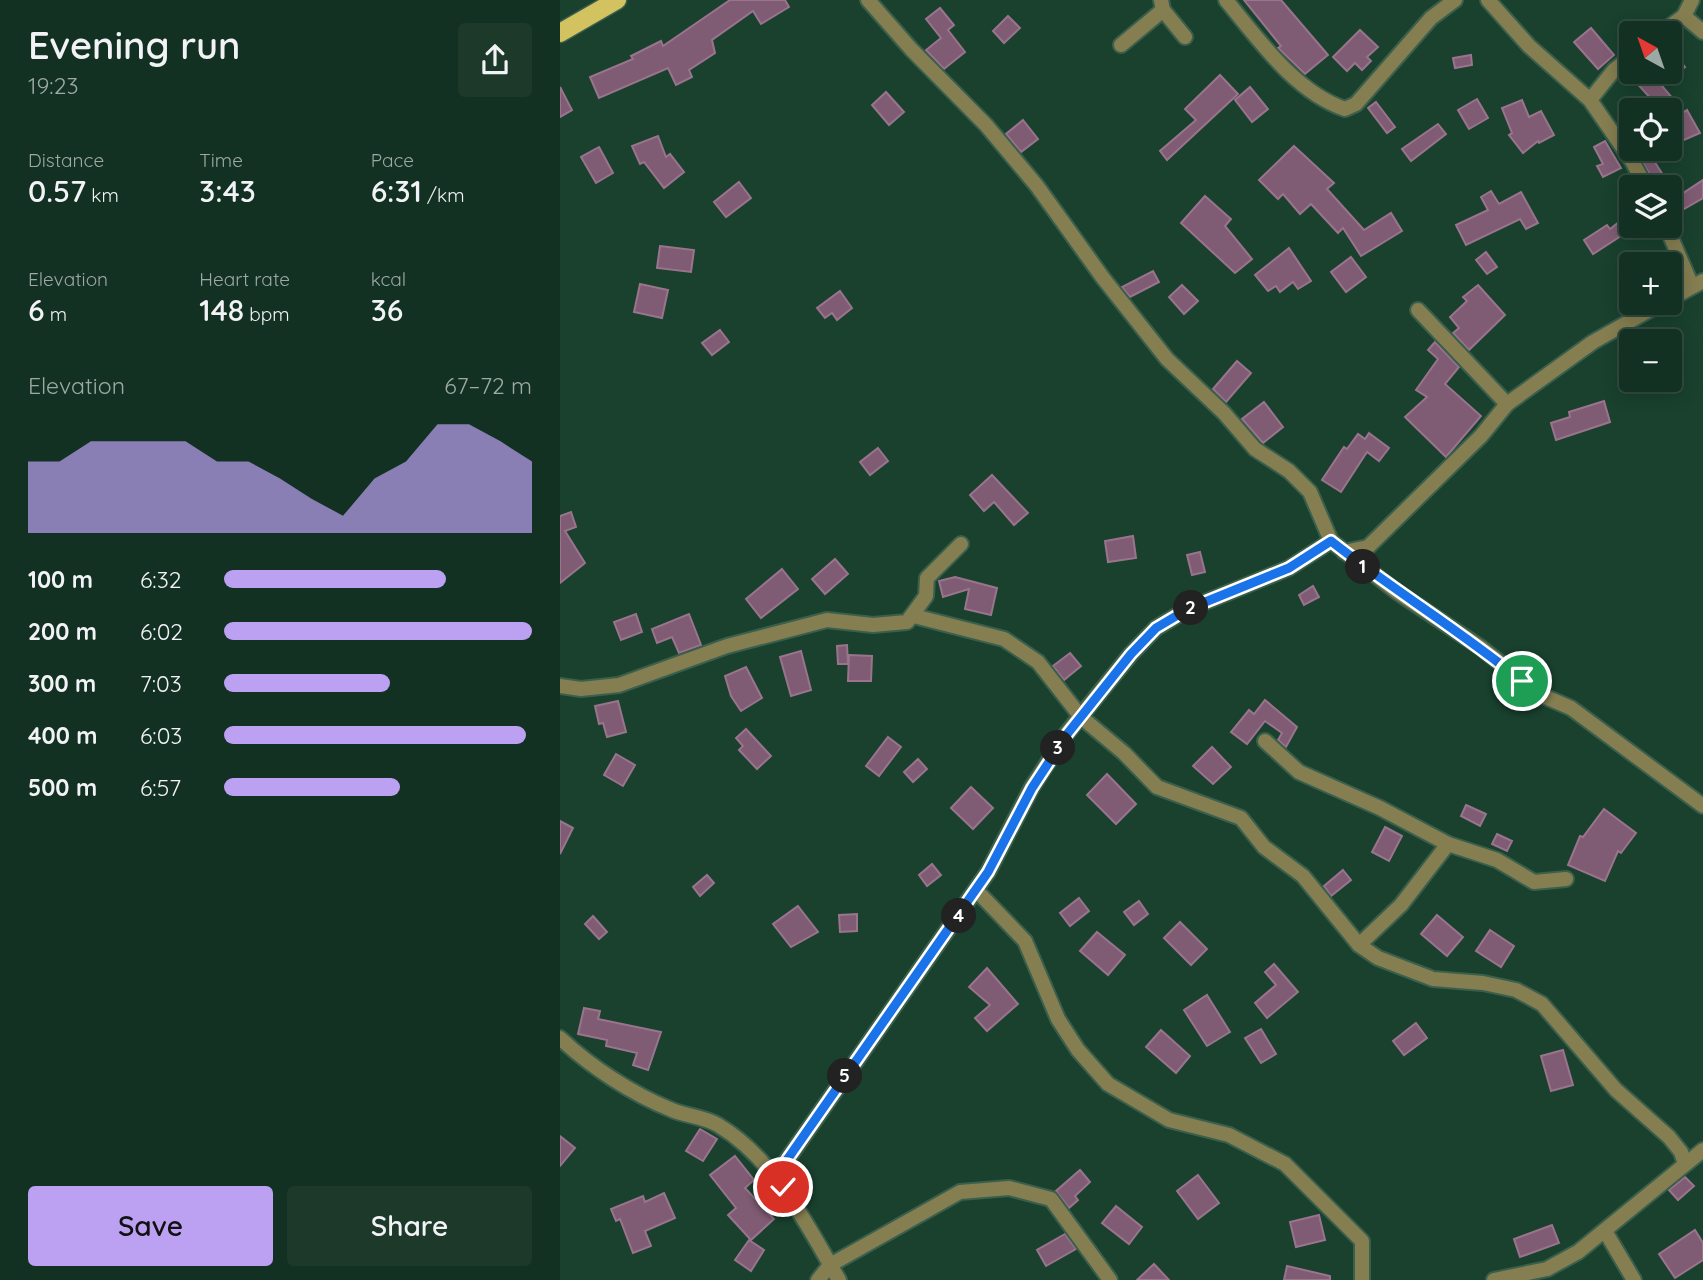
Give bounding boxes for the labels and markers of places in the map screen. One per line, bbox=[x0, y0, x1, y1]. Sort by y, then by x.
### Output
pin: 1 bbox=[1346, 550, 1380, 584]
pin: 2 bbox=[1174, 590, 1208, 626]
pin bbox=[1492, 651, 1552, 711]
pin: 3 bbox=[1040, 730, 1076, 766]
pin: 4 bbox=[942, 898, 976, 934]
pin: 5 bbox=[828, 1058, 862, 1094]
pin bbox=[753, 1157, 813, 1217]

